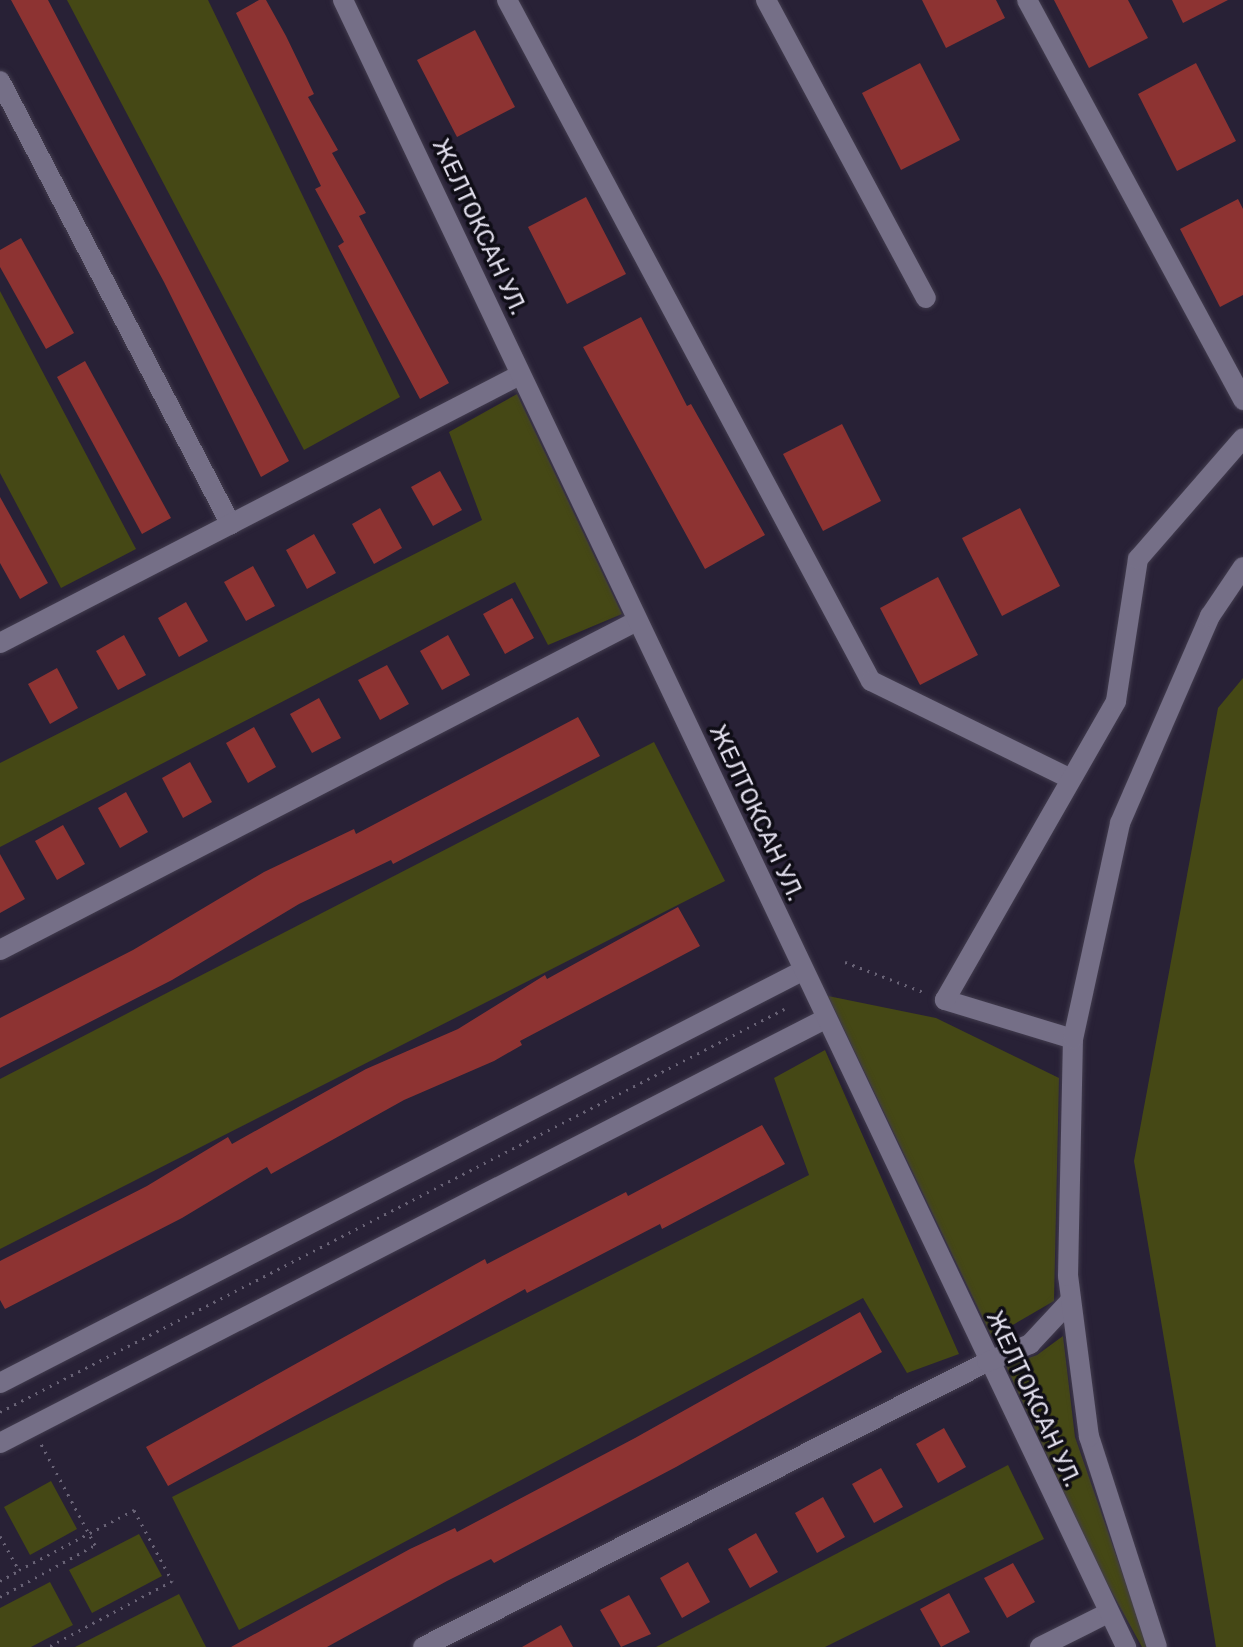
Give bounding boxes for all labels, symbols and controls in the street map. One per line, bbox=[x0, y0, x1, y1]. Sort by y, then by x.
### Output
street label: ЖЕЛТОКСАН УЛ. bbox=[426, 134, 532, 320]
street label: ЖЕЛТОКСАН УЛ. bbox=[703, 720, 809, 906]
street label: ЖЕЛТОКСАН УЛ. bbox=[980, 1306, 1086, 1492]

